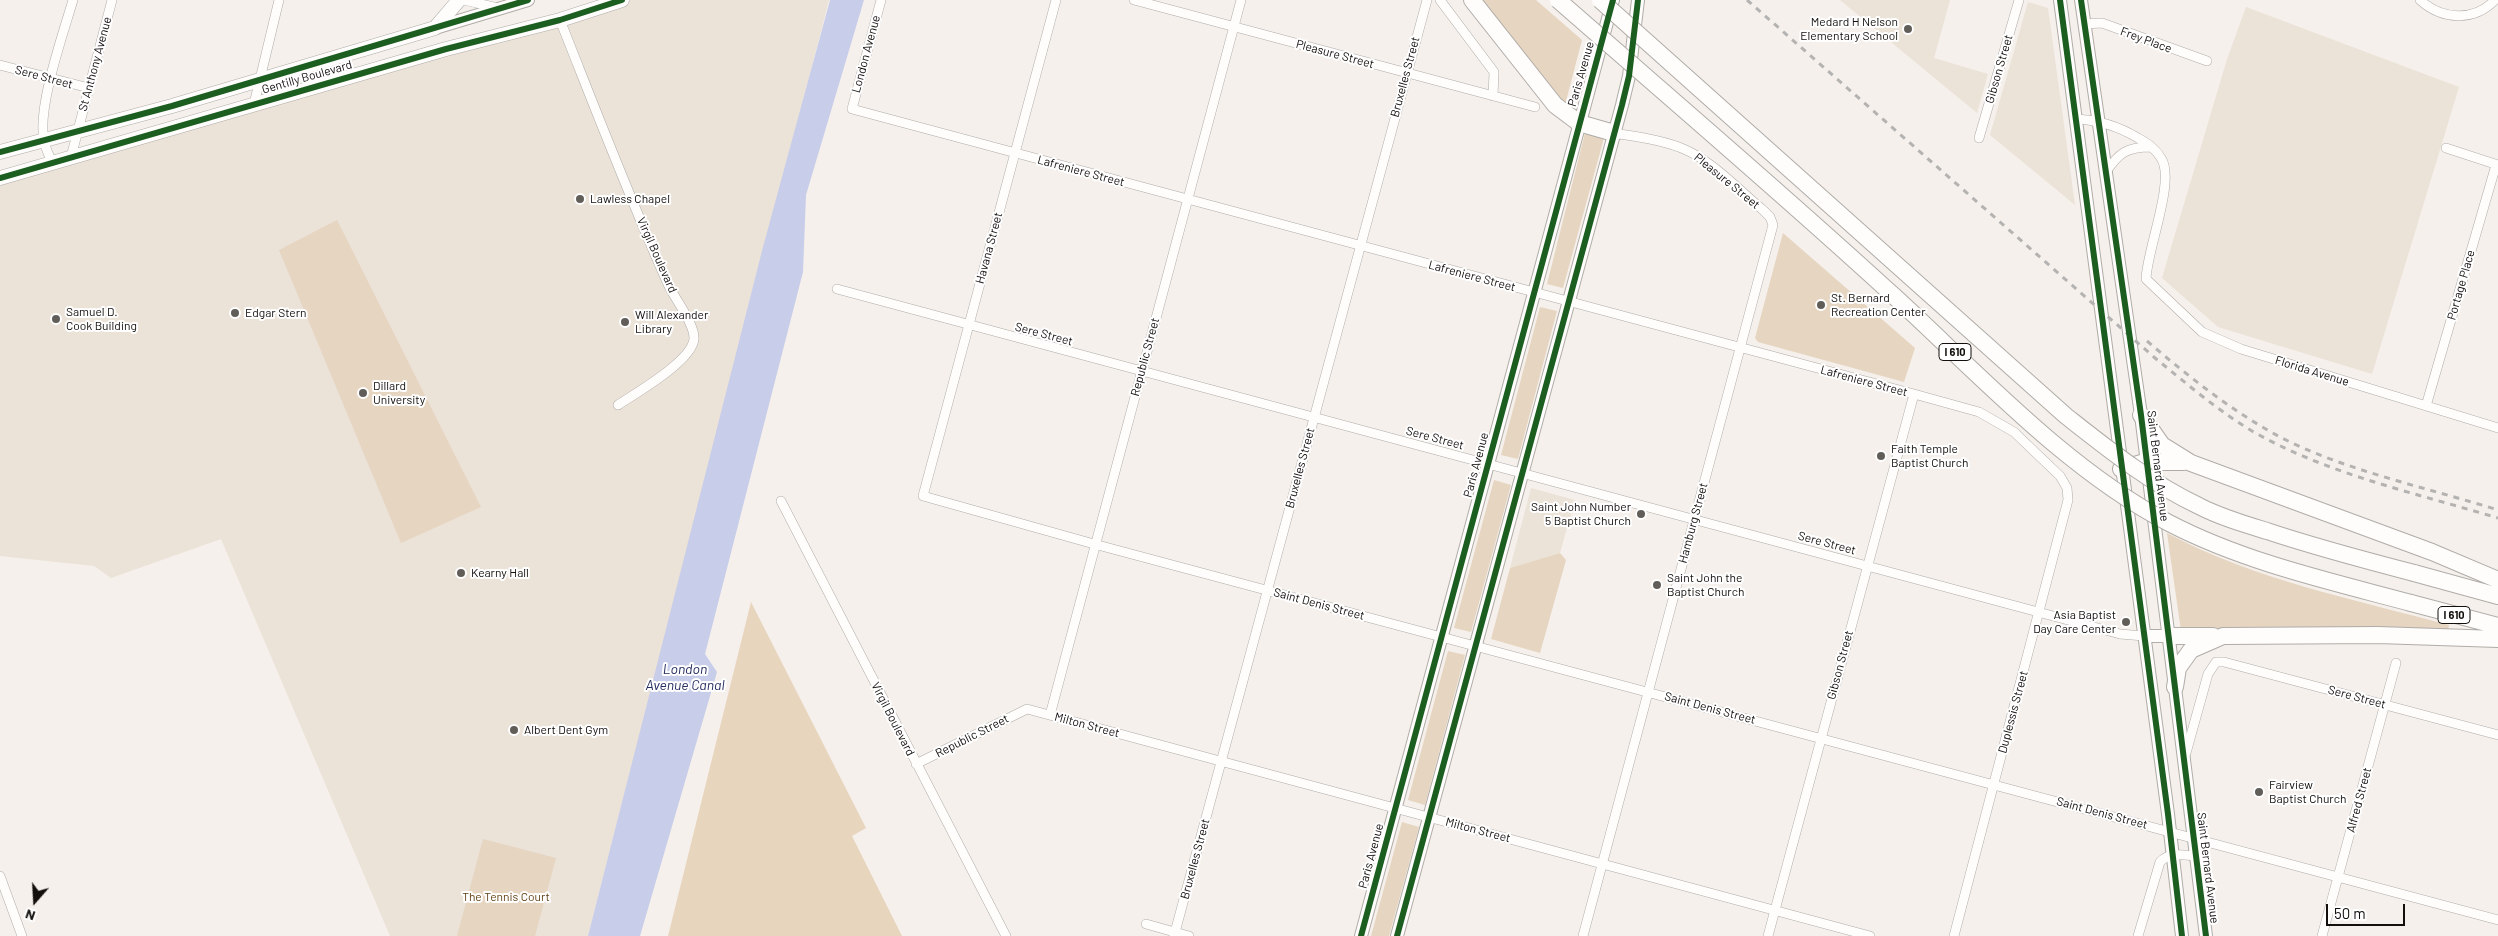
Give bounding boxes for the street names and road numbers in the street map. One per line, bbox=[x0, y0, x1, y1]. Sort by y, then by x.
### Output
street label: London Avenue bbox=[849, 14, 883, 94]
street label: St Anthony Avenue bbox=[75, 15, 115, 113]
street label: Frey Place bbox=[2118, 24, 2174, 56]
street label: Gibson Street bbox=[1982, 33, 2016, 105]
street label: Bruxelles Street bbox=[1387, 35, 1423, 119]
street label: Pleasure Street bbox=[1294, 37, 1376, 71]
street label: Paris Avenue bbox=[1565, 40, 1597, 108]
street label: Gentilly Boulevard bbox=[260, 57, 354, 97]
street label: Sere Street bbox=[14, 62, 74, 92]
street label: Pleasure Street bbox=[1691, 150, 1763, 212]
street label: Lafreniere Street bbox=[1036, 152, 1126, 190]
street label: Havana Street bbox=[973, 211, 1005, 285]
street label: Virgil Boulevard bbox=[634, 215, 680, 295]
street label: Portage Place bbox=[2444, 248, 2478, 322]
street label: Lafreniere Street bbox=[1427, 257, 1517, 295]
street label: Republic Street bbox=[1128, 316, 1162, 398]
street label: Sere Street bbox=[1014, 319, 1074, 349]
road number: I 610 bbox=[1939, 344, 1971, 361]
street label: Florida Avenue bbox=[2273, 353, 2351, 389]
street label: Lafreniere Street bbox=[1819, 362, 1909, 400]
street label: Saint Bernard Avenue bbox=[2144, 410, 2172, 522]
street label: Sere Street bbox=[1405, 423, 1465, 453]
street label: Bruxelles Street bbox=[1282, 426, 1318, 510]
street label: Paris Avenue bbox=[1460, 431, 1492, 499]
street label: Hamburg Street bbox=[1675, 481, 1711, 565]
street label: Sere Street bbox=[1797, 528, 1857, 558]
street label: Saint Denis Street bbox=[1272, 585, 1366, 623]
road number: I 610 bbox=[2438, 606, 2470, 624]
street label: Gibson Street bbox=[1824, 629, 1856, 701]
street label: Duplessis Street bbox=[1995, 669, 2031, 755]
street label: Virgil Boulevard bbox=[868, 680, 918, 758]
street label: Sere Street bbox=[2327, 682, 2387, 712]
street label: Saint Denis Street bbox=[1663, 689, 1757, 727]
street label: Milton Street bbox=[1053, 709, 1121, 741]
street label: Republic Street bbox=[933, 711, 1011, 761]
street label: Alfred Street bbox=[2343, 766, 2375, 834]
street label: Saint Denis Street bbox=[2055, 794, 2149, 832]
street label: Saint Bernard Avenue bbox=[2194, 812, 2222, 924]
street label: Milton Street bbox=[1444, 814, 1512, 846]
street label: Bruxelles Street bbox=[1177, 817, 1213, 901]
street label: Paris Avenue bbox=[1355, 822, 1387, 890]

